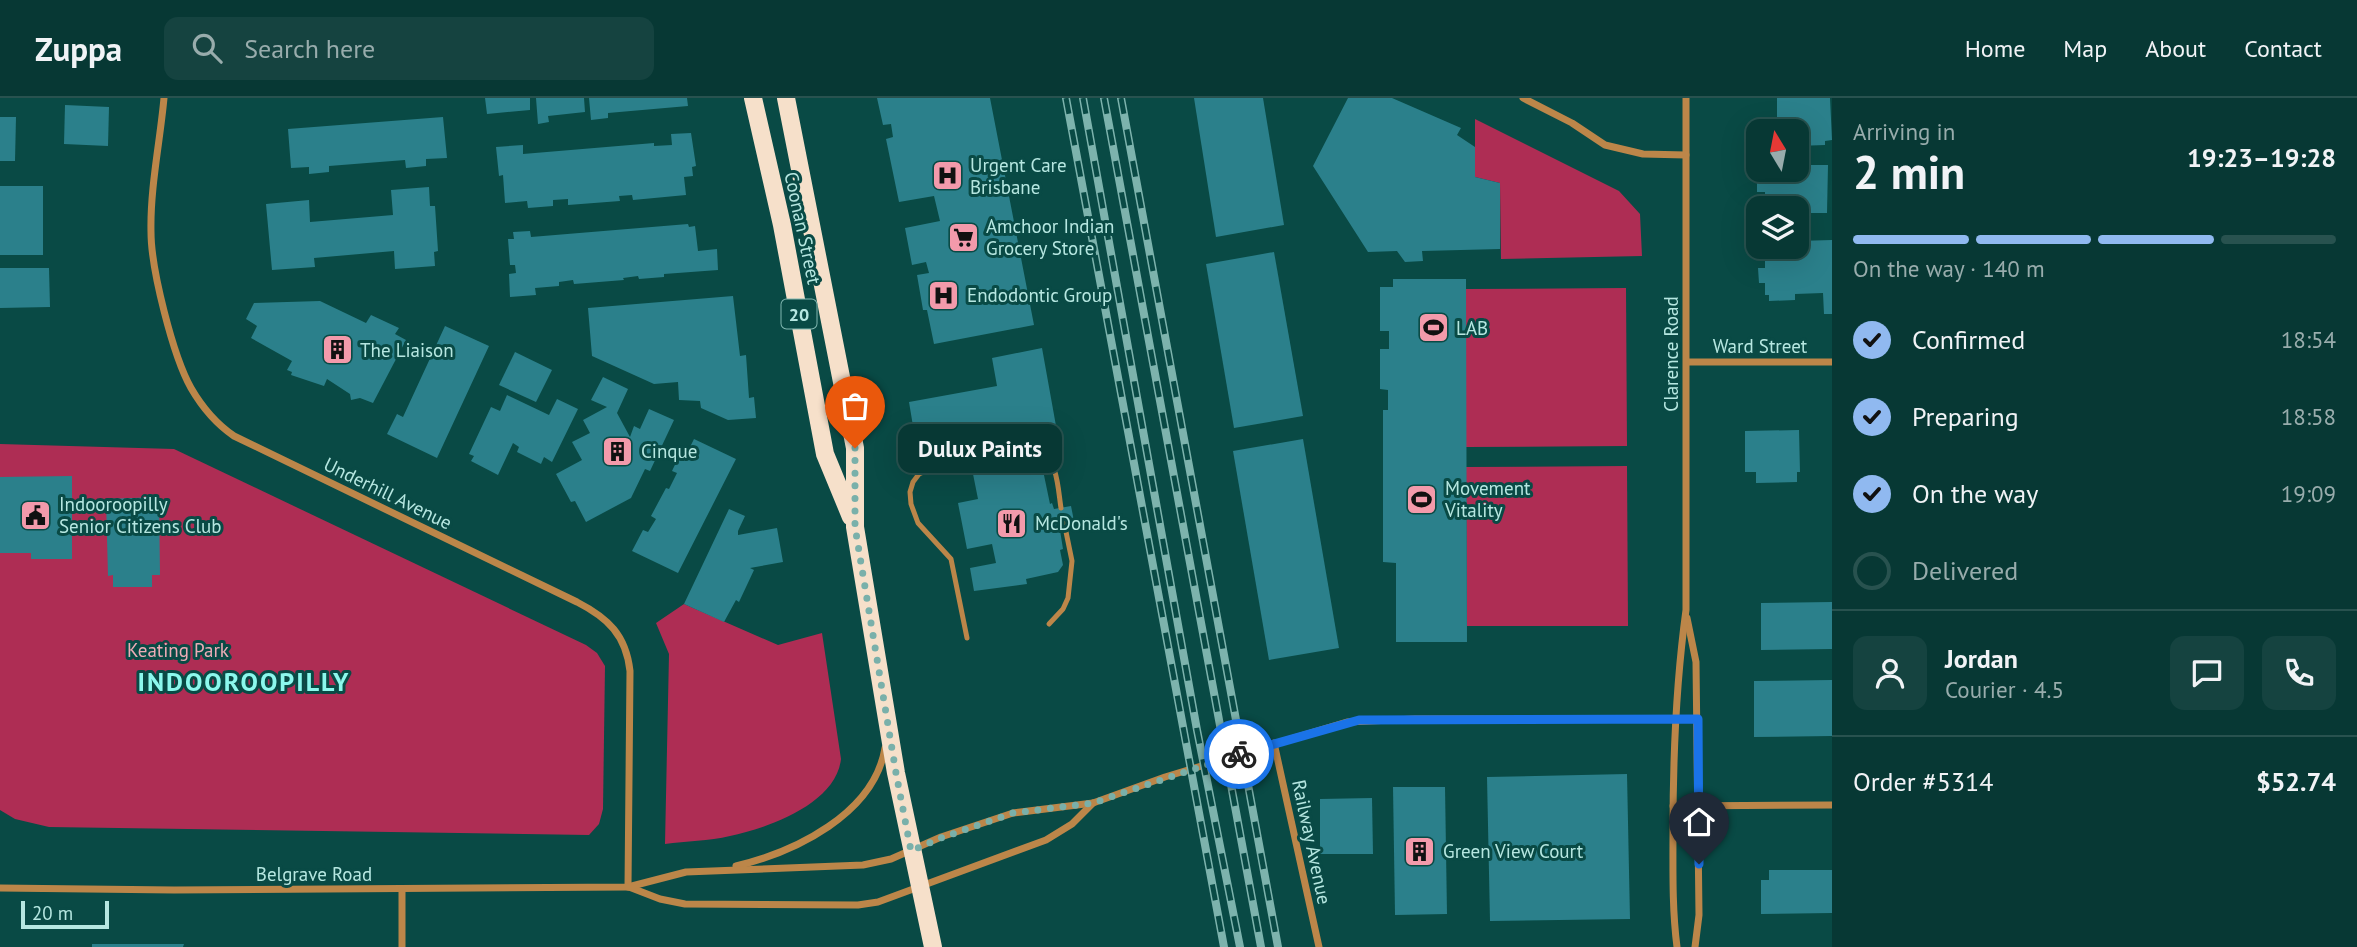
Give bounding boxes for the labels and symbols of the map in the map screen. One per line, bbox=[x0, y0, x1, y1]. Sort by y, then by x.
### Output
north arrow bbox=[1746, 119, 1810, 182]
place label: Urgent Care Brisbane bbox=[970, 153, 1067, 199]
hospital icon: Urgent Care Brisbane bbox=[930, 159, 964, 193]
street label: Coonan Street bbox=[779, 170, 827, 287]
place label: Amchoor Indian Grocery Store bbox=[986, 214, 1114, 260]
supermarket icon: Amchoor Indian Grocery Store bbox=[946, 220, 980, 254]
hospital icon: Endodontic Group bbox=[927, 278, 961, 312]
place label: Endodontic Group bbox=[967, 283, 1112, 307]
street label: Clarence Road bbox=[1659, 296, 1683, 412]
road number: 20 bbox=[782, 300, 816, 328]
sports icon: LAB bbox=[1416, 311, 1450, 345]
place label: LAB bbox=[1456, 316, 1488, 340]
building icon: The Liaison bbox=[320, 333, 354, 367]
street label: Ward Street bbox=[1713, 334, 1808, 358]
place label: The Liaison bbox=[360, 338, 454, 362]
pin bbox=[825, 376, 885, 448]
callout: Dulux Paints bbox=[897, 424, 1062, 472]
building icon: Cinque bbox=[601, 434, 635, 468]
place label: Cinque bbox=[641, 439, 697, 463]
street label: Underhill Avenue bbox=[320, 452, 456, 534]
place label: Movement Vitality bbox=[1444, 476, 1531, 522]
sports icon: Movement Vitality bbox=[1405, 482, 1439, 516]
place label: Indooroopilly Senior Citizens Club bbox=[59, 492, 222, 538]
public building icon: Indooroopilly Senior Citizens Club bbox=[19, 498, 53, 532]
restaurant icon: McDonald's bbox=[995, 506, 1029, 540]
place label: McDonald's bbox=[1035, 511, 1128, 535]
park label: Keating Park bbox=[127, 638, 229, 662]
district label: INDOOROOPILLY bbox=[138, 665, 350, 698]
courier bbox=[1204, 719, 1274, 789]
street label: Railway Avenue bbox=[1287, 778, 1337, 906]
pin bbox=[1669, 792, 1729, 864]
building icon: Green View Court bbox=[1403, 834, 1437, 868]
place label: Green View Court bbox=[1443, 839, 1584, 863]
street label: Belgrave Road bbox=[256, 862, 372, 886]
scale bar bbox=[21, 898, 108, 930]

